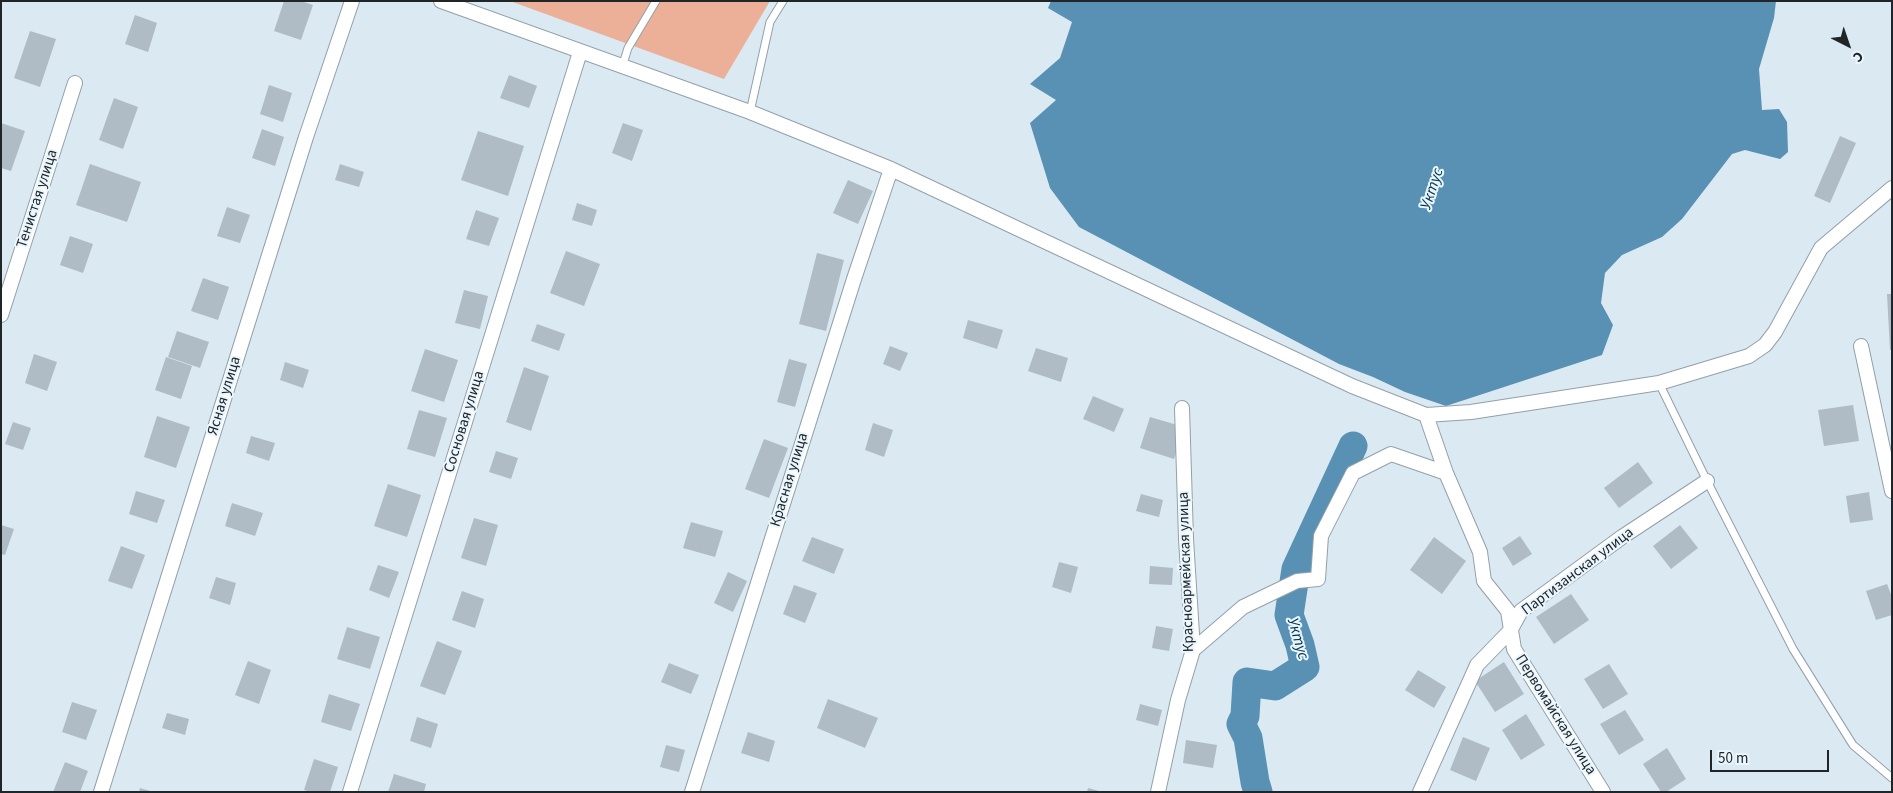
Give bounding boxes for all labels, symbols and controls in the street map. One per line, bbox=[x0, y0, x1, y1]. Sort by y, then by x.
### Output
north arrow bbox=[1823, 20, 1873, 70]
text: С bbox=[1848, 46, 1867, 67]
street label: Тенистая улица bbox=[14, 148, 62, 250]
water label: Уктус bbox=[1417, 166, 1449, 212]
street label: Ясная улица bbox=[204, 354, 246, 438]
street label: Сосновая улица bbox=[441, 369, 489, 475]
street label: Красная улица bbox=[767, 431, 813, 529]
street label: Красноармейская улица bbox=[1175, 491, 1199, 653]
street label: Партизанская улица bbox=[1519, 524, 1637, 620]
water label: Уктус bbox=[1282, 616, 1312, 662]
street label: Первомайская улица bbox=[1511, 652, 1599, 778]
scale bar bbox=[1713, 740, 1832, 772]
text: 50 m bbox=[1718, 748, 1748, 769]

